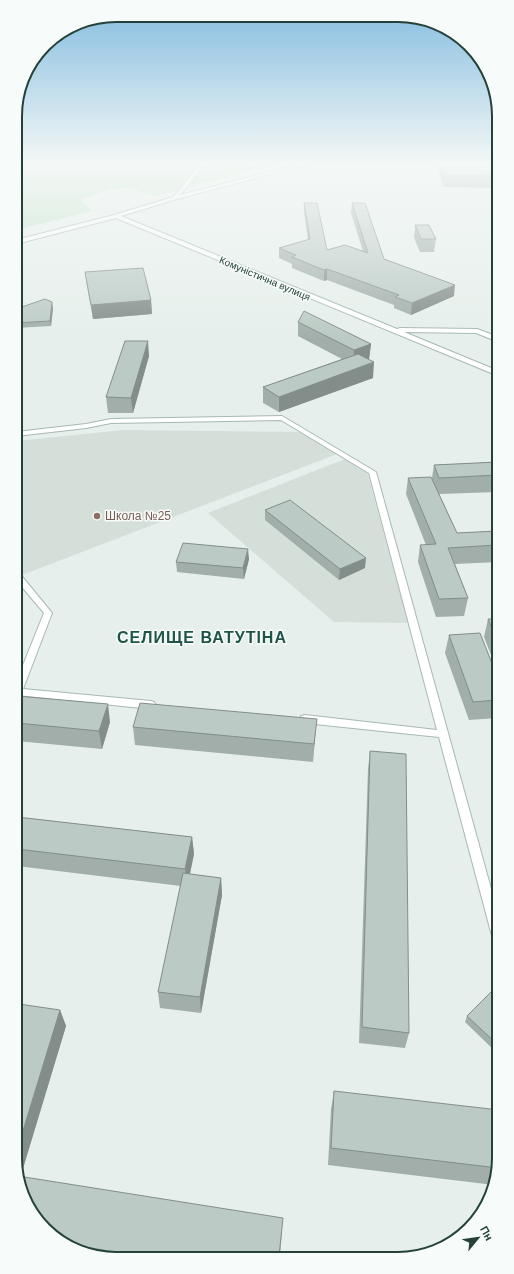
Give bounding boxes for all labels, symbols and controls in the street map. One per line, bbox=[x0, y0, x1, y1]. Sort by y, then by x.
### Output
street label: Комуністична вулиця bbox=[218, 254, 312, 303]
place label: Школа №25 bbox=[105, 509, 171, 523]
marker: Школа №25 bbox=[92, 511, 102, 521]
district label: СЕЛИЩЕ ВАТУТІНА bbox=[117, 629, 287, 646]
north arrow bbox=[458, 1218, 498, 1258]
text: Пн bbox=[478, 1224, 496, 1242]

